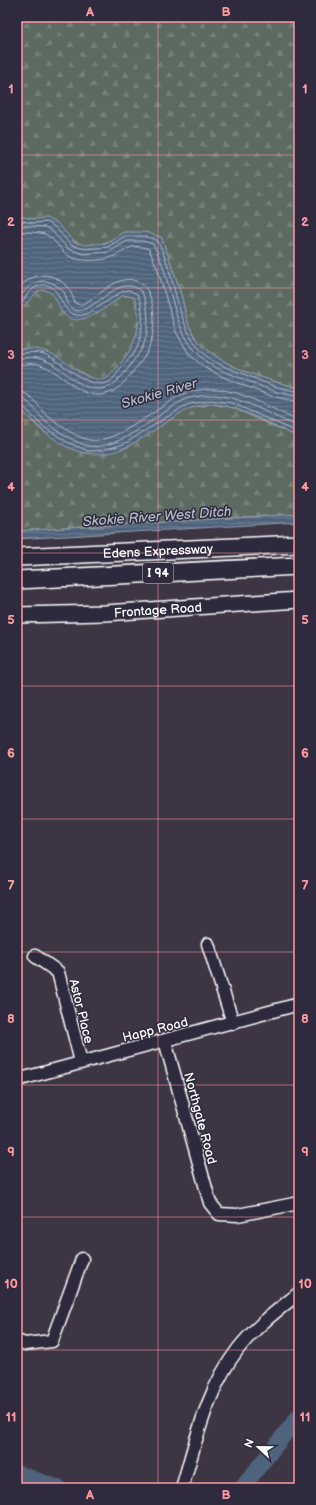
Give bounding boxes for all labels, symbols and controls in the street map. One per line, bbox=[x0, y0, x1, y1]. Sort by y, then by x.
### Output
text: A bbox=[85, 4, 94, 20]
text: B bbox=[221, 4, 231, 20]
text: 1 bbox=[8, 81, 14, 97]
text: 1 bbox=[302, 81, 308, 97]
text: 2 bbox=[7, 214, 15, 230]
text: 2 bbox=[301, 214, 309, 230]
text: 3 bbox=[7, 347, 15, 363]
text: 3 bbox=[301, 347, 309, 363]
water label: Skokie River bbox=[119, 374, 200, 412]
text: 4 bbox=[7, 479, 15, 495]
text: 4 bbox=[301, 479, 309, 495]
water label: Skokie River West Ditch bbox=[82, 503, 232, 530]
street label: Edens Expressway bbox=[103, 541, 213, 562]
road number: I 94 bbox=[143, 563, 173, 583]
street label: Frontage Road bbox=[113, 600, 202, 621]
text: 5 bbox=[7, 612, 15, 628]
text: 5 bbox=[301, 612, 309, 628]
text: 6 bbox=[7, 745, 15, 761]
text: 6 bbox=[301, 745, 309, 761]
text: 7 bbox=[7, 878, 15, 894]
text: 7 bbox=[301, 878, 309, 894]
street label: Astor Place bbox=[65, 977, 97, 1046]
text: 8 bbox=[7, 1011, 15, 1027]
text: 8 bbox=[301, 1011, 309, 1027]
street label: Happ Road bbox=[121, 1014, 190, 1046]
street label: Northgate Road bbox=[180, 1071, 220, 1166]
text: 9 bbox=[7, 1144, 15, 1160]
text: 9 bbox=[301, 1144, 309, 1160]
text: 10 bbox=[4, 1276, 18, 1292]
text: 10 bbox=[298, 1276, 312, 1292]
text: 11 bbox=[6, 1409, 16, 1425]
text: 11 bbox=[300, 1409, 310, 1425]
north arrow bbox=[238, 1427, 278, 1467]
text: N bbox=[242, 1437, 257, 1450]
text: A bbox=[85, 1487, 94, 1503]
text: B bbox=[221, 1487, 231, 1503]

